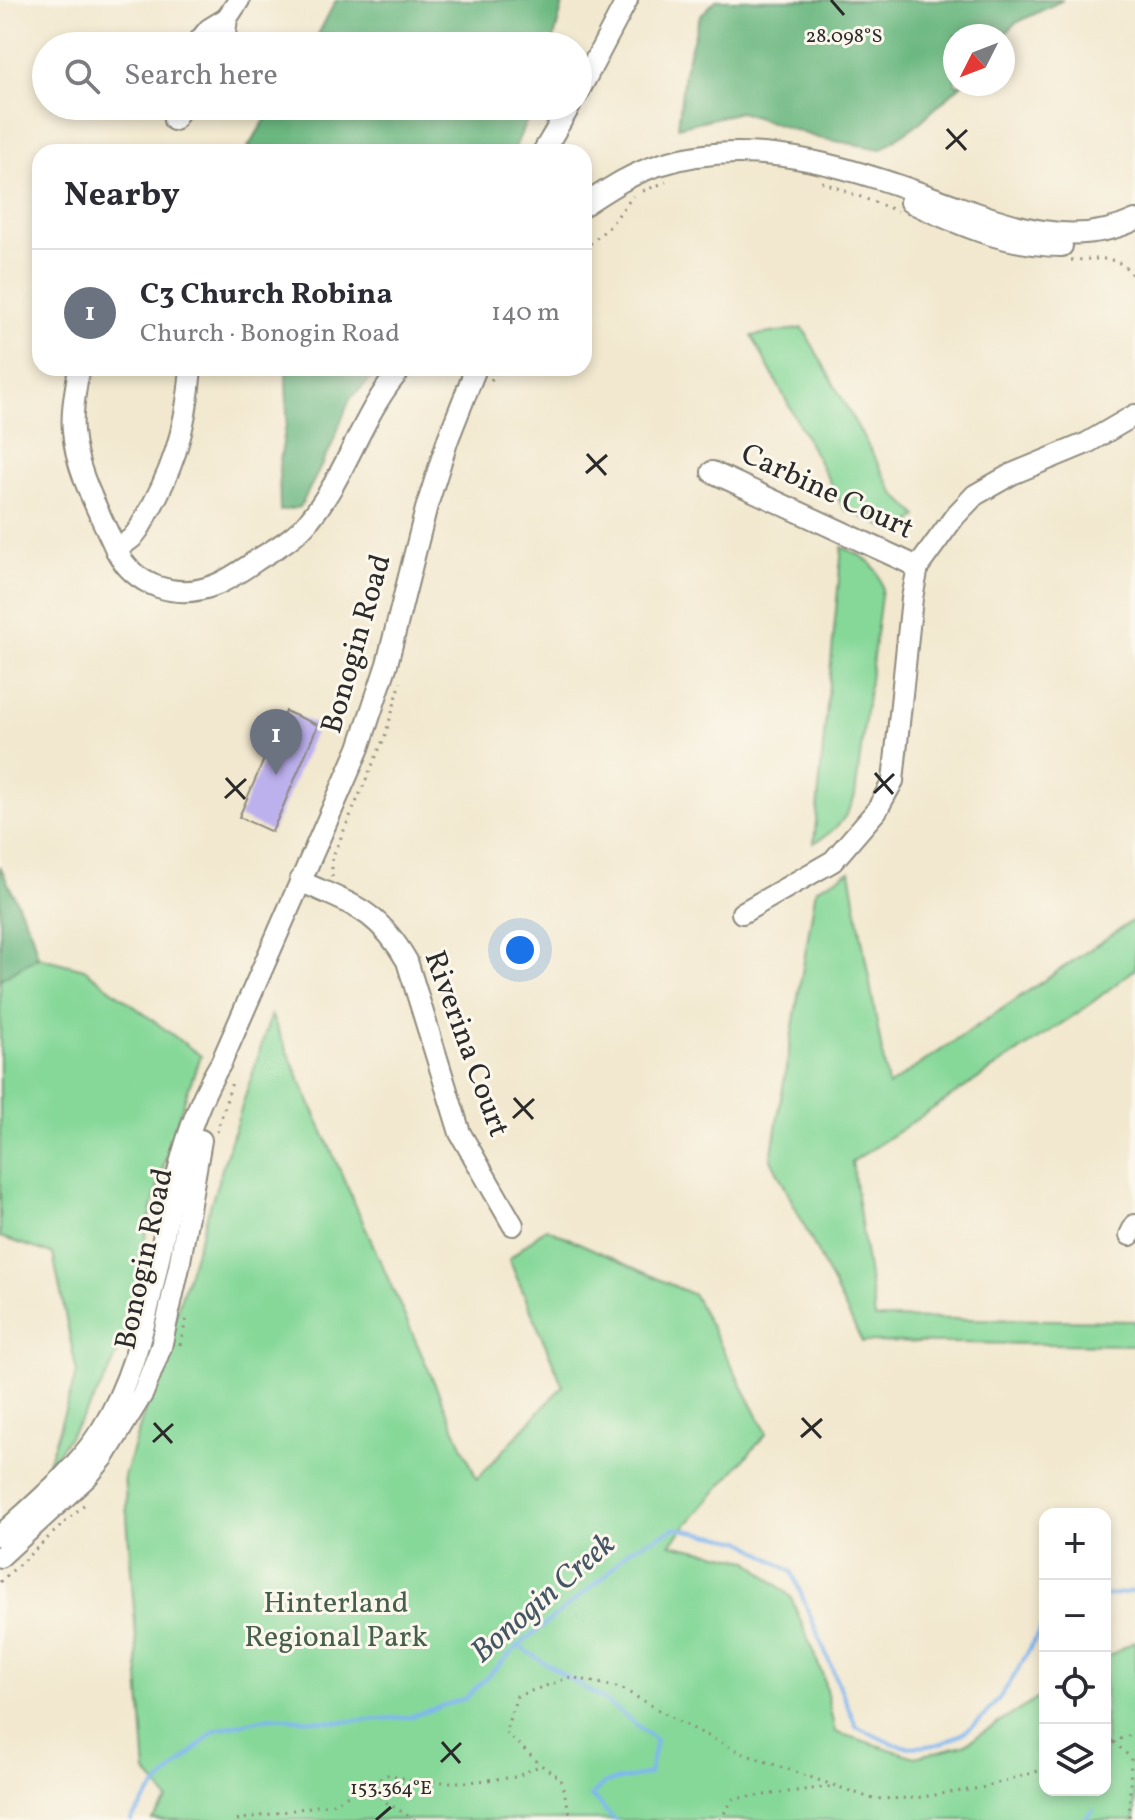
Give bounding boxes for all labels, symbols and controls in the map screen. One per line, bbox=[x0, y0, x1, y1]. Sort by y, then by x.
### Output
text: 28.098°S bbox=[805, 23, 883, 51]
north arrow bbox=[943, 24, 1015, 96]
search box bbox=[32, 32, 592, 120]
icon: search bbox=[60, 54, 104, 98]
text: Search here bbox=[124, 55, 278, 97]
text: Nearby bbox=[64, 173, 180, 220]
text: C3 Church Robina bbox=[140, 274, 393, 316]
text: 1 bbox=[85, 295, 95, 331]
text: 140 m bbox=[491, 295, 560, 331]
text: Church · Bonogin Road bbox=[140, 316, 400, 352]
street label: Carbine Court bbox=[734, 434, 920, 550]
street label: Bonogin Road bbox=[311, 550, 403, 738]
pin: 1 bbox=[250, 709, 302, 775]
your location bbox=[500, 930, 540, 970]
street label: Riverina Court bbox=[413, 945, 519, 1143]
street label: Bonogin Road bbox=[105, 1164, 185, 1354]
map controls bbox=[1039, 1508, 1111, 1796]
button: + bbox=[1039, 1508, 1111, 1580]
water label: Bonogin Creek bbox=[462, 1524, 626, 1674]
button: − bbox=[1039, 1580, 1111, 1652]
park label: Hinterland Regional Park bbox=[244, 1583, 428, 1659]
button: locate bbox=[1039, 1652, 1111, 1724]
button: layers bbox=[1039, 1724, 1111, 1796]
text: 153.364°E bbox=[350, 1775, 432, 1803]

